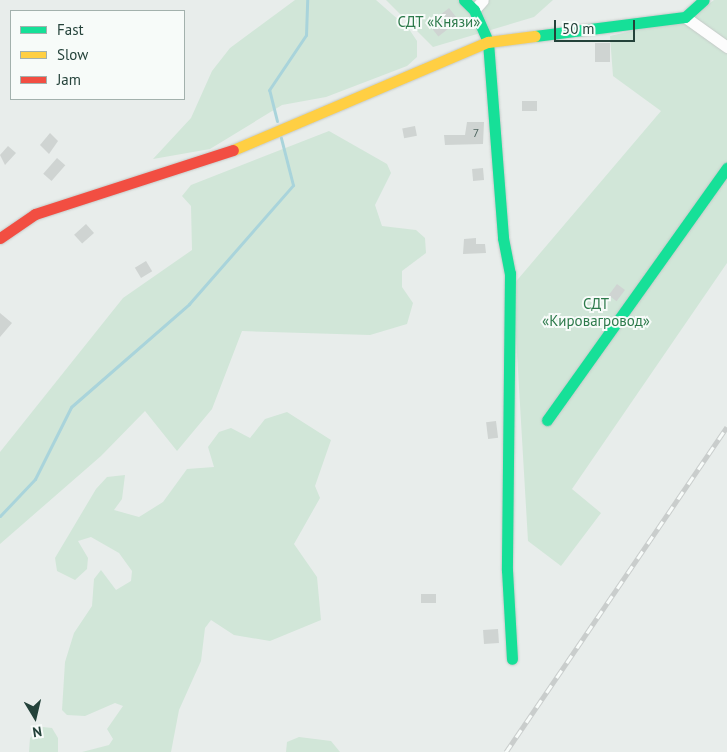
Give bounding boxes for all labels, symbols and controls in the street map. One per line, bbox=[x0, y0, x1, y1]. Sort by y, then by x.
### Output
legend bbox=[10, 10, 185, 100]
scale bar bbox=[557, 10, 638, 42]
park label: СДТ «Князи» bbox=[397, 13, 481, 31]
text: 50 m bbox=[562, 19, 595, 38]
text: Fast bbox=[57, 20, 84, 39]
text: Slow bbox=[57, 45, 88, 64]
text: Jam bbox=[57, 70, 81, 89]
house number: 7 bbox=[473, 126, 479, 140]
park label: СДТ «Кировагровод» bbox=[542, 294, 650, 329]
north arrow bbox=[10, 692, 60, 742]
text: N bbox=[31, 722, 43, 741]

